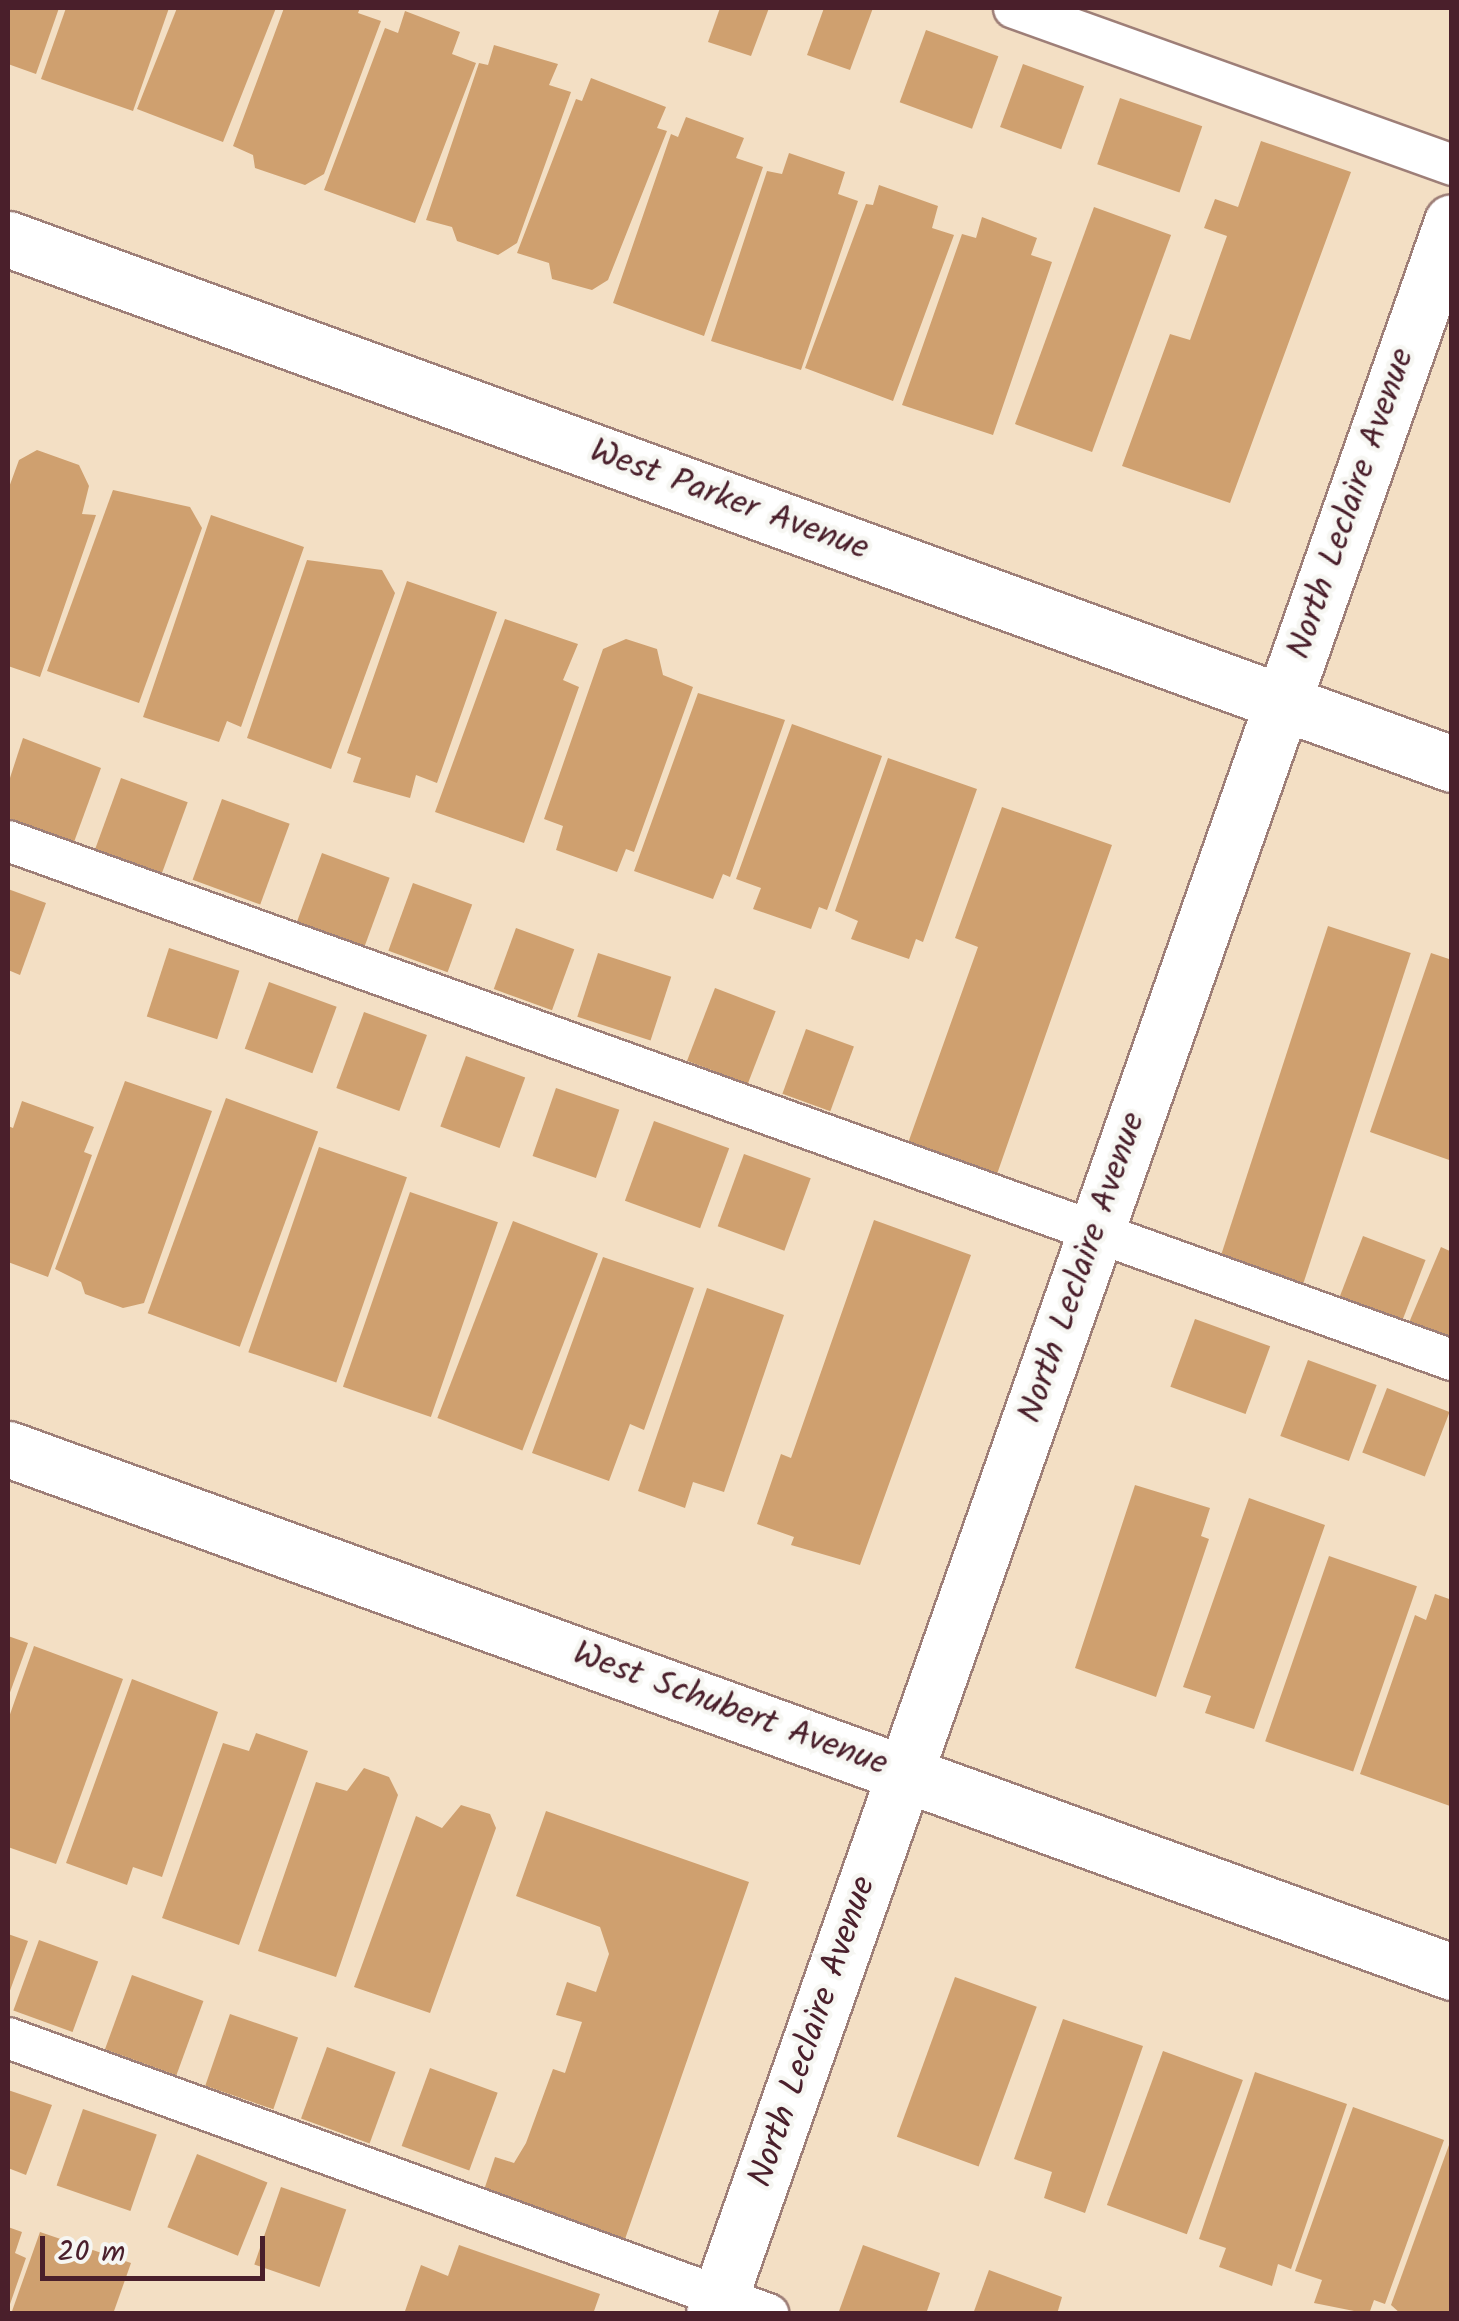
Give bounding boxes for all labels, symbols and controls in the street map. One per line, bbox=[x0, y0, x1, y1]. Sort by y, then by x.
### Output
street label: North Leclaire Avenue bbox=[1279, 343, 1425, 665]
street label: West Parker Avenue bbox=[584, 431, 874, 571]
street label: North Leclaire Avenue bbox=[1010, 1107, 1156, 1429]
street label: West Schubert Avenue bbox=[567, 1634, 893, 1786]
street label: North Leclaire Avenue bbox=[740, 1871, 886, 2193]
scale bar bbox=[45, 2216, 270, 2278]
text: 20 m bbox=[57, 2229, 125, 2277]

